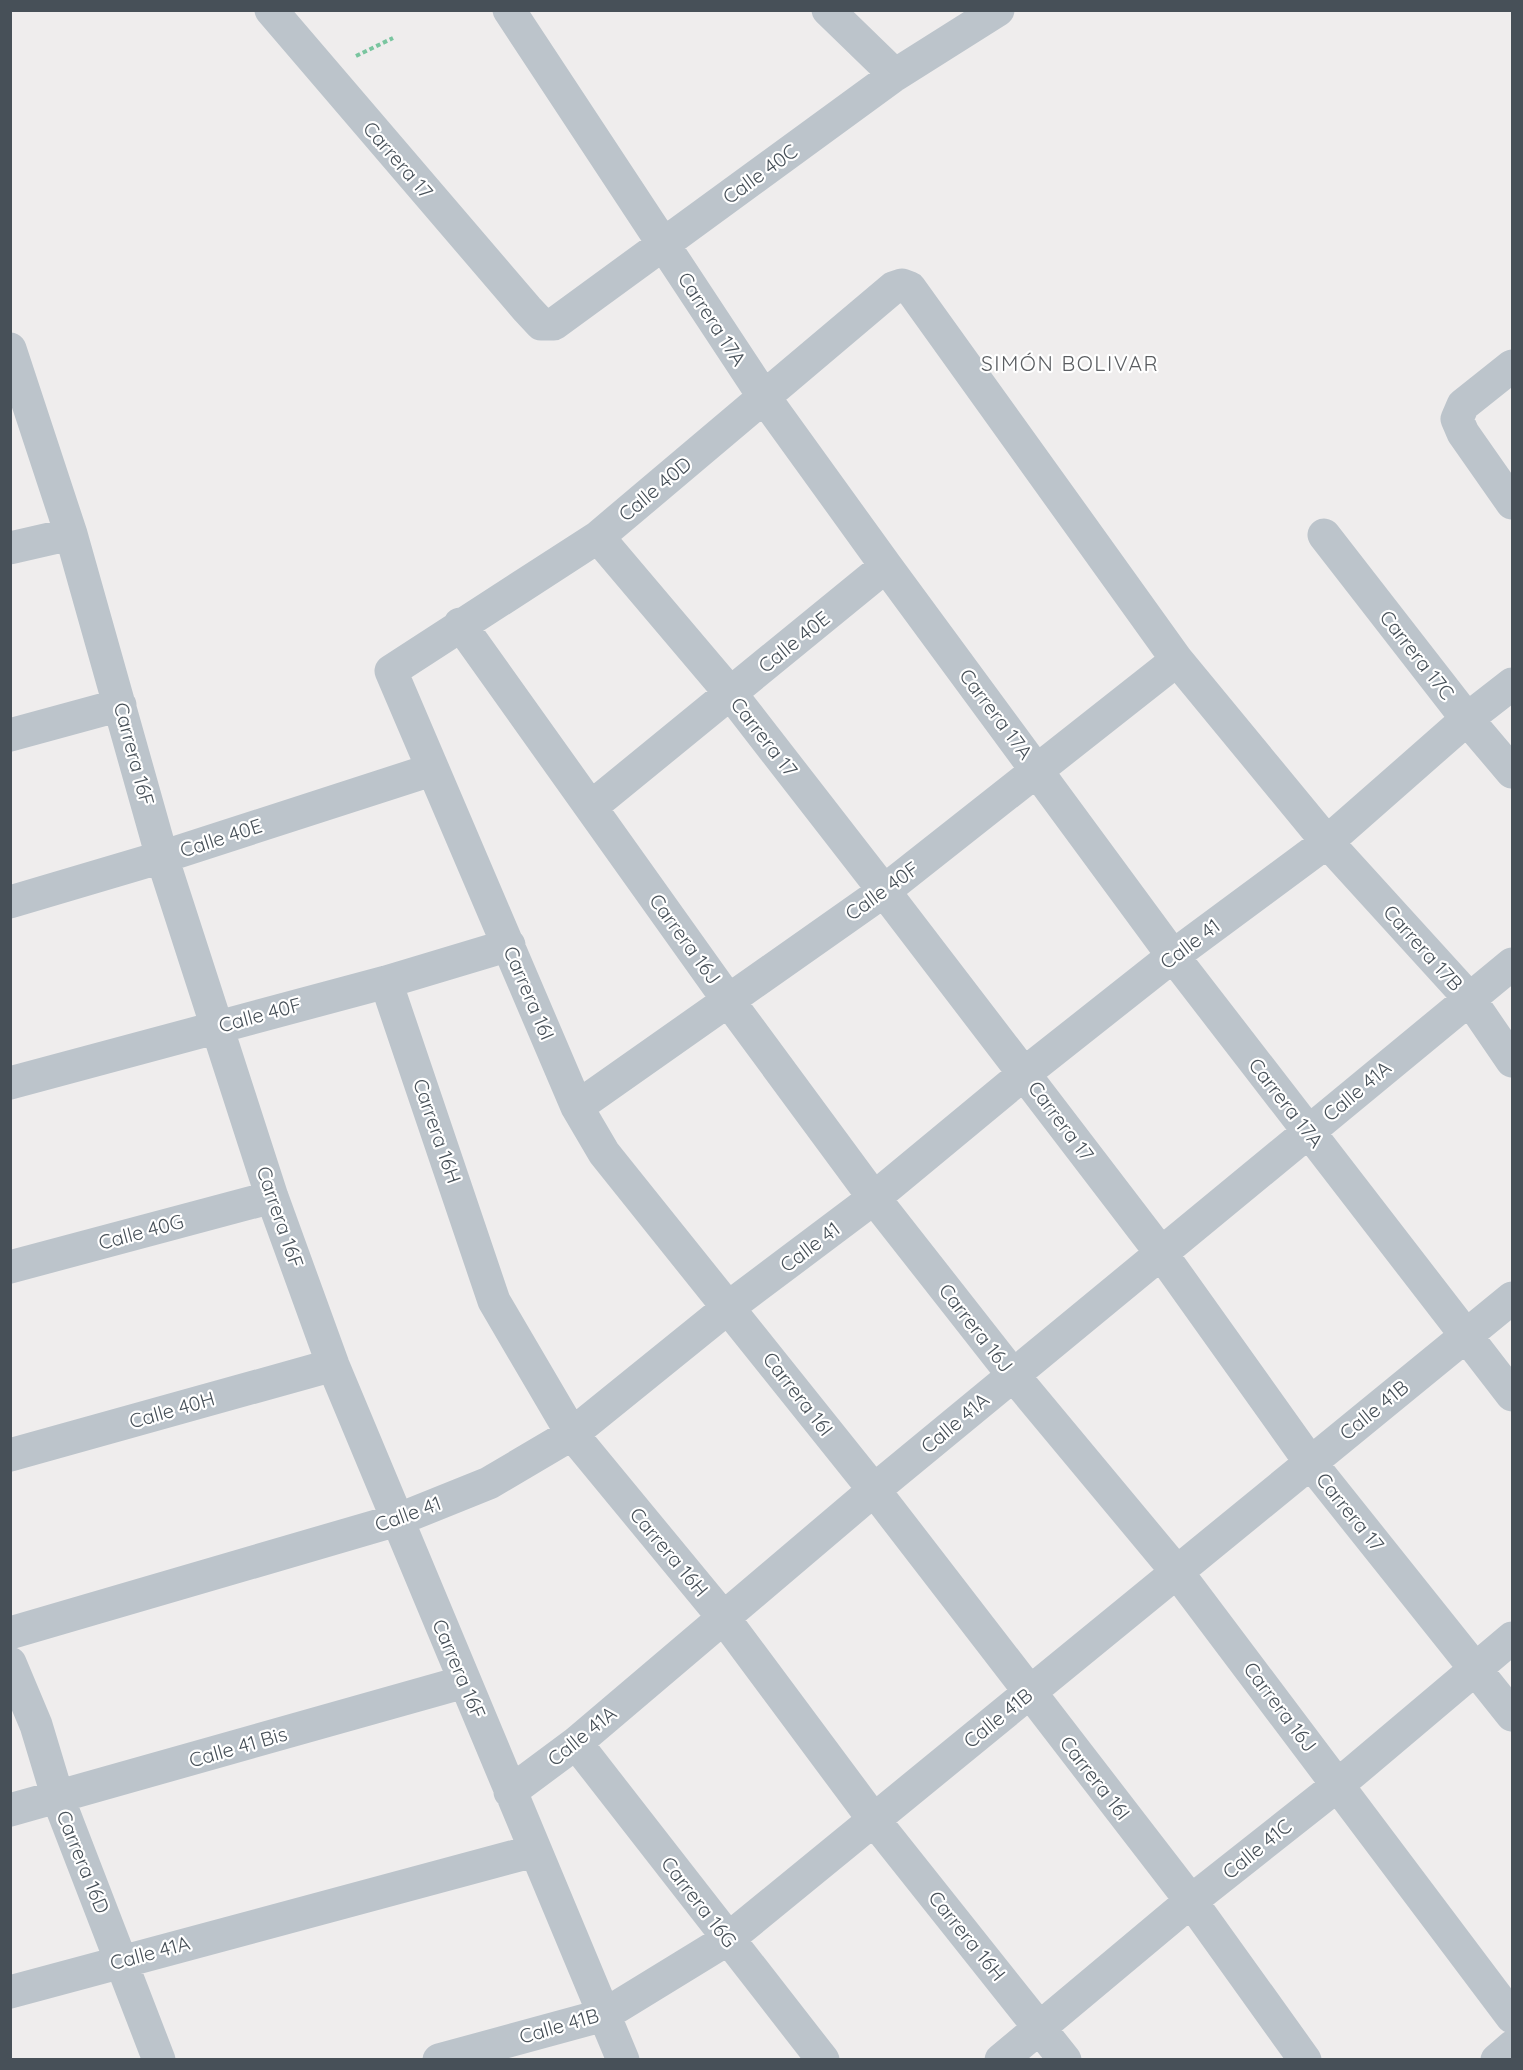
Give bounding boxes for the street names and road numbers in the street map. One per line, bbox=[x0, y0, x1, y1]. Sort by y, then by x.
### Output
street label: Carrera 17 bbox=[358, 116, 439, 203]
street label: Calle 40C bbox=[717, 138, 802, 209]
street label: Carrera 17A bbox=[673, 267, 752, 370]
street label: Calle 40D bbox=[613, 451, 696, 526]
street label: Calle 40E bbox=[753, 605, 834, 678]
street label: Carrera 17C bbox=[1375, 605, 1460, 704]
street label: Carrera 17A bbox=[954, 663, 1039, 764]
street label: Carrera 17 bbox=[726, 692, 803, 781]
street label: Carrera 16F bbox=[109, 699, 160, 808]
street label: Calle 40E bbox=[177, 813, 265, 863]
street label: Calle 40F bbox=[840, 856, 923, 926]
street label: Carrera 16J bbox=[644, 888, 727, 989]
street label: Carrera 17B bbox=[1378, 899, 1469, 996]
street label: Calle 41 bbox=[1155, 913, 1225, 974]
street label: Carrera 16I bbox=[498, 942, 560, 1044]
street label: Calle 40F bbox=[216, 991, 304, 1038]
street label: Carrera 17A bbox=[1244, 1053, 1329, 1153]
street label: Calle 41A bbox=[1317, 1055, 1396, 1126]
street label: Carrera 16H bbox=[408, 1075, 467, 1186]
street label: Carrera 17 bbox=[1023, 1076, 1100, 1166]
street label: Carrera 16F bbox=[251, 1163, 310, 1271]
street label: Calle 40G bbox=[95, 1208, 186, 1255]
street label: Calle 41 bbox=[775, 1216, 845, 1277]
street label: Carrera 16J bbox=[934, 1278, 1019, 1377]
street label: Carrera 16I bbox=[758, 1347, 839, 1441]
street label: Calle 41B bbox=[1334, 1374, 1413, 1445]
street label: Calle 40H bbox=[126, 1385, 217, 1434]
street label: Calle 41A bbox=[915, 1387, 994, 1458]
street label: Carrera 17 bbox=[1311, 1467, 1390, 1556]
street label: Calle 41 bbox=[371, 1490, 444, 1537]
street label: Carrera 16H bbox=[625, 1502, 714, 1601]
street label: Carrera 16F bbox=[427, 1615, 492, 1722]
street label: Carrera 16J bbox=[1238, 1657, 1322, 1757]
street label: Calle 41B bbox=[958, 1682, 1037, 1753]
street label: Calle 41A bbox=[542, 1700, 621, 1771]
street label: Calle 41 Bis bbox=[186, 1721, 290, 1772]
street label: Carrera 16I bbox=[1055, 1731, 1136, 1825]
street label: Carrera 16D bbox=[51, 1807, 115, 1917]
street label: Calle 41C bbox=[1217, 1813, 1296, 1884]
street label: Carrera 16G bbox=[656, 1851, 743, 1952]
street label: Carrera 16H bbox=[923, 1885, 1011, 1986]
street label: Calle 41A bbox=[107, 1930, 193, 1975]
street label: Calle 41B bbox=[516, 2002, 602, 2049]

